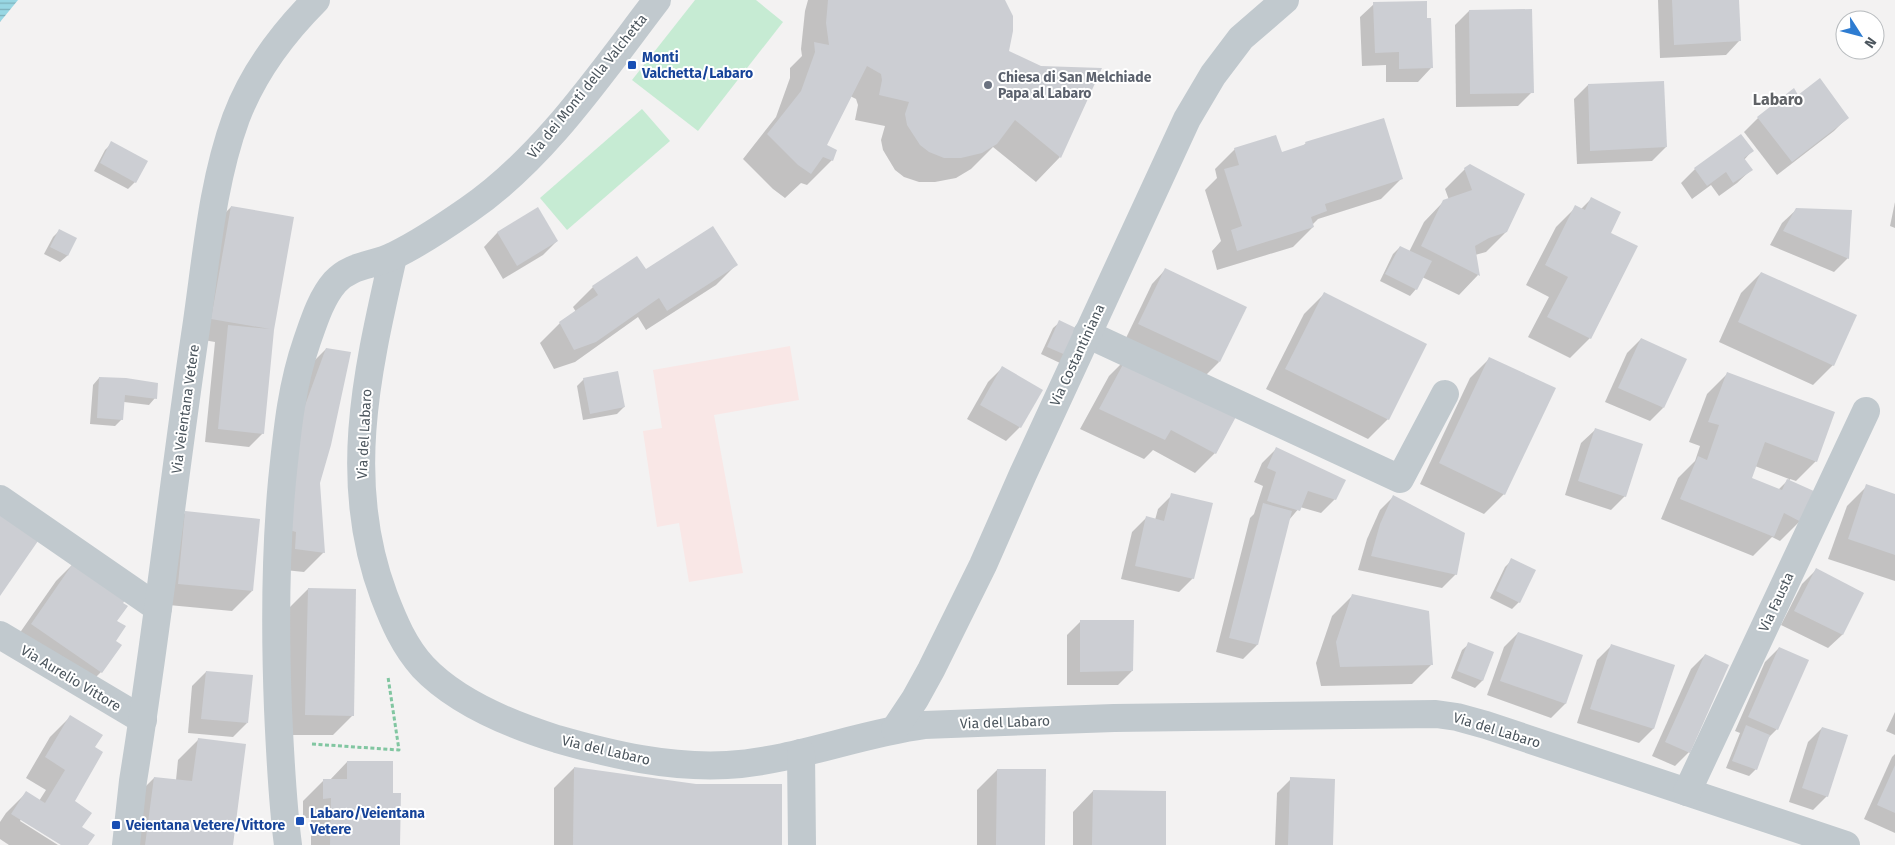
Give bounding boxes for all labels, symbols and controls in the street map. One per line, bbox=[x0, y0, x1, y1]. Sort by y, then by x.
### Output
north arrow bbox=[1835, 10, 1885, 60]
street label: Via dei Monti della Valchetta bbox=[524, 11, 651, 162]
text: N bbox=[1861, 34, 1880, 51]
place label: Monti Valchetta/Labaro bbox=[641, 49, 753, 82]
marker: Monti Valchetta/Labaro bbox=[626, 59, 638, 71]
place label: Chiesa di San Melchiade Papa al Labaro bbox=[998, 69, 1152, 102]
marker: Chiesa di San Melchiade Papa al Labaro bbox=[982, 79, 994, 91]
district label: Labaro bbox=[1753, 90, 1803, 109]
street label: Via Costantiniana bbox=[1046, 301, 1109, 409]
street label: Via Veientana Vetere bbox=[168, 343, 203, 475]
street label: Via del Labaro bbox=[354, 389, 375, 480]
street label: Via Fausta bbox=[1755, 570, 1798, 635]
street label: Via Aurelio Vittore bbox=[17, 642, 124, 715]
street label: Via del Labaro bbox=[1451, 709, 1543, 752]
street label: Via del Labaro bbox=[960, 712, 1050, 733]
street label: Via del Labaro bbox=[560, 732, 652, 769]
place label: Labaro/Veientana Vetere bbox=[309, 805, 425, 838]
marker: Labaro/Veientana Vetere bbox=[294, 815, 306, 827]
place label: Veientana Vetere/Vittore bbox=[125, 817, 285, 834]
marker: Veientana Vetere/Vittore bbox=[110, 819, 122, 831]

